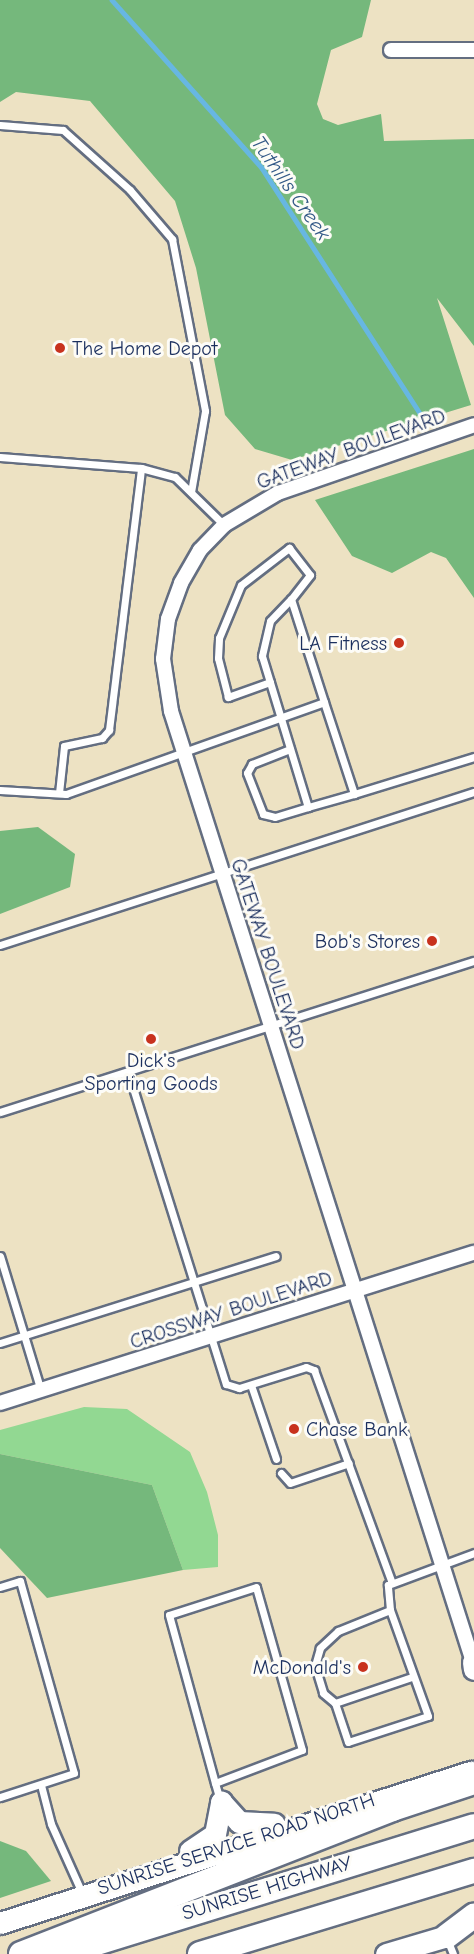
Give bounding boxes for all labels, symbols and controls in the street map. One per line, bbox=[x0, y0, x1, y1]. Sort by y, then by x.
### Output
water label: Tuthills Creek bbox=[246, 131, 336, 245]
place label: The Home Depot bbox=[72, 336, 217, 360]
marker: The Home Depot bbox=[53, 341, 67, 355]
street label: GATEWAY BOULEVARD bbox=[253, 404, 449, 494]
place label: LA Fitness bbox=[299, 631, 387, 655]
marker: LA Fitness bbox=[392, 636, 406, 650]
street label: GATEWAY BOULEVARD bbox=[226, 856, 310, 1052]
place label: Bob's Stores bbox=[315, 929, 420, 953]
marker: Bob's Stores bbox=[425, 934, 439, 948]
marker: Dick's Sporting Goods bbox=[144, 1032, 158, 1046]
place label: Dick's Sporting Goods bbox=[84, 1048, 218, 1095]
street label: CROSSWAY BOULEVARD bbox=[127, 1266, 335, 1354]
place label: Chase Bank bbox=[306, 1417, 408, 1441]
marker: Chase Bank bbox=[287, 1422, 301, 1436]
place label: McDonald's bbox=[253, 1655, 351, 1679]
marker: McDonald's bbox=[356, 1660, 370, 1674]
street label: SUNRISE SERVICE ROAD NORTH bbox=[94, 1788, 378, 1900]
street label: SUNRISE HIGHWAY bbox=[179, 1851, 355, 1925]

